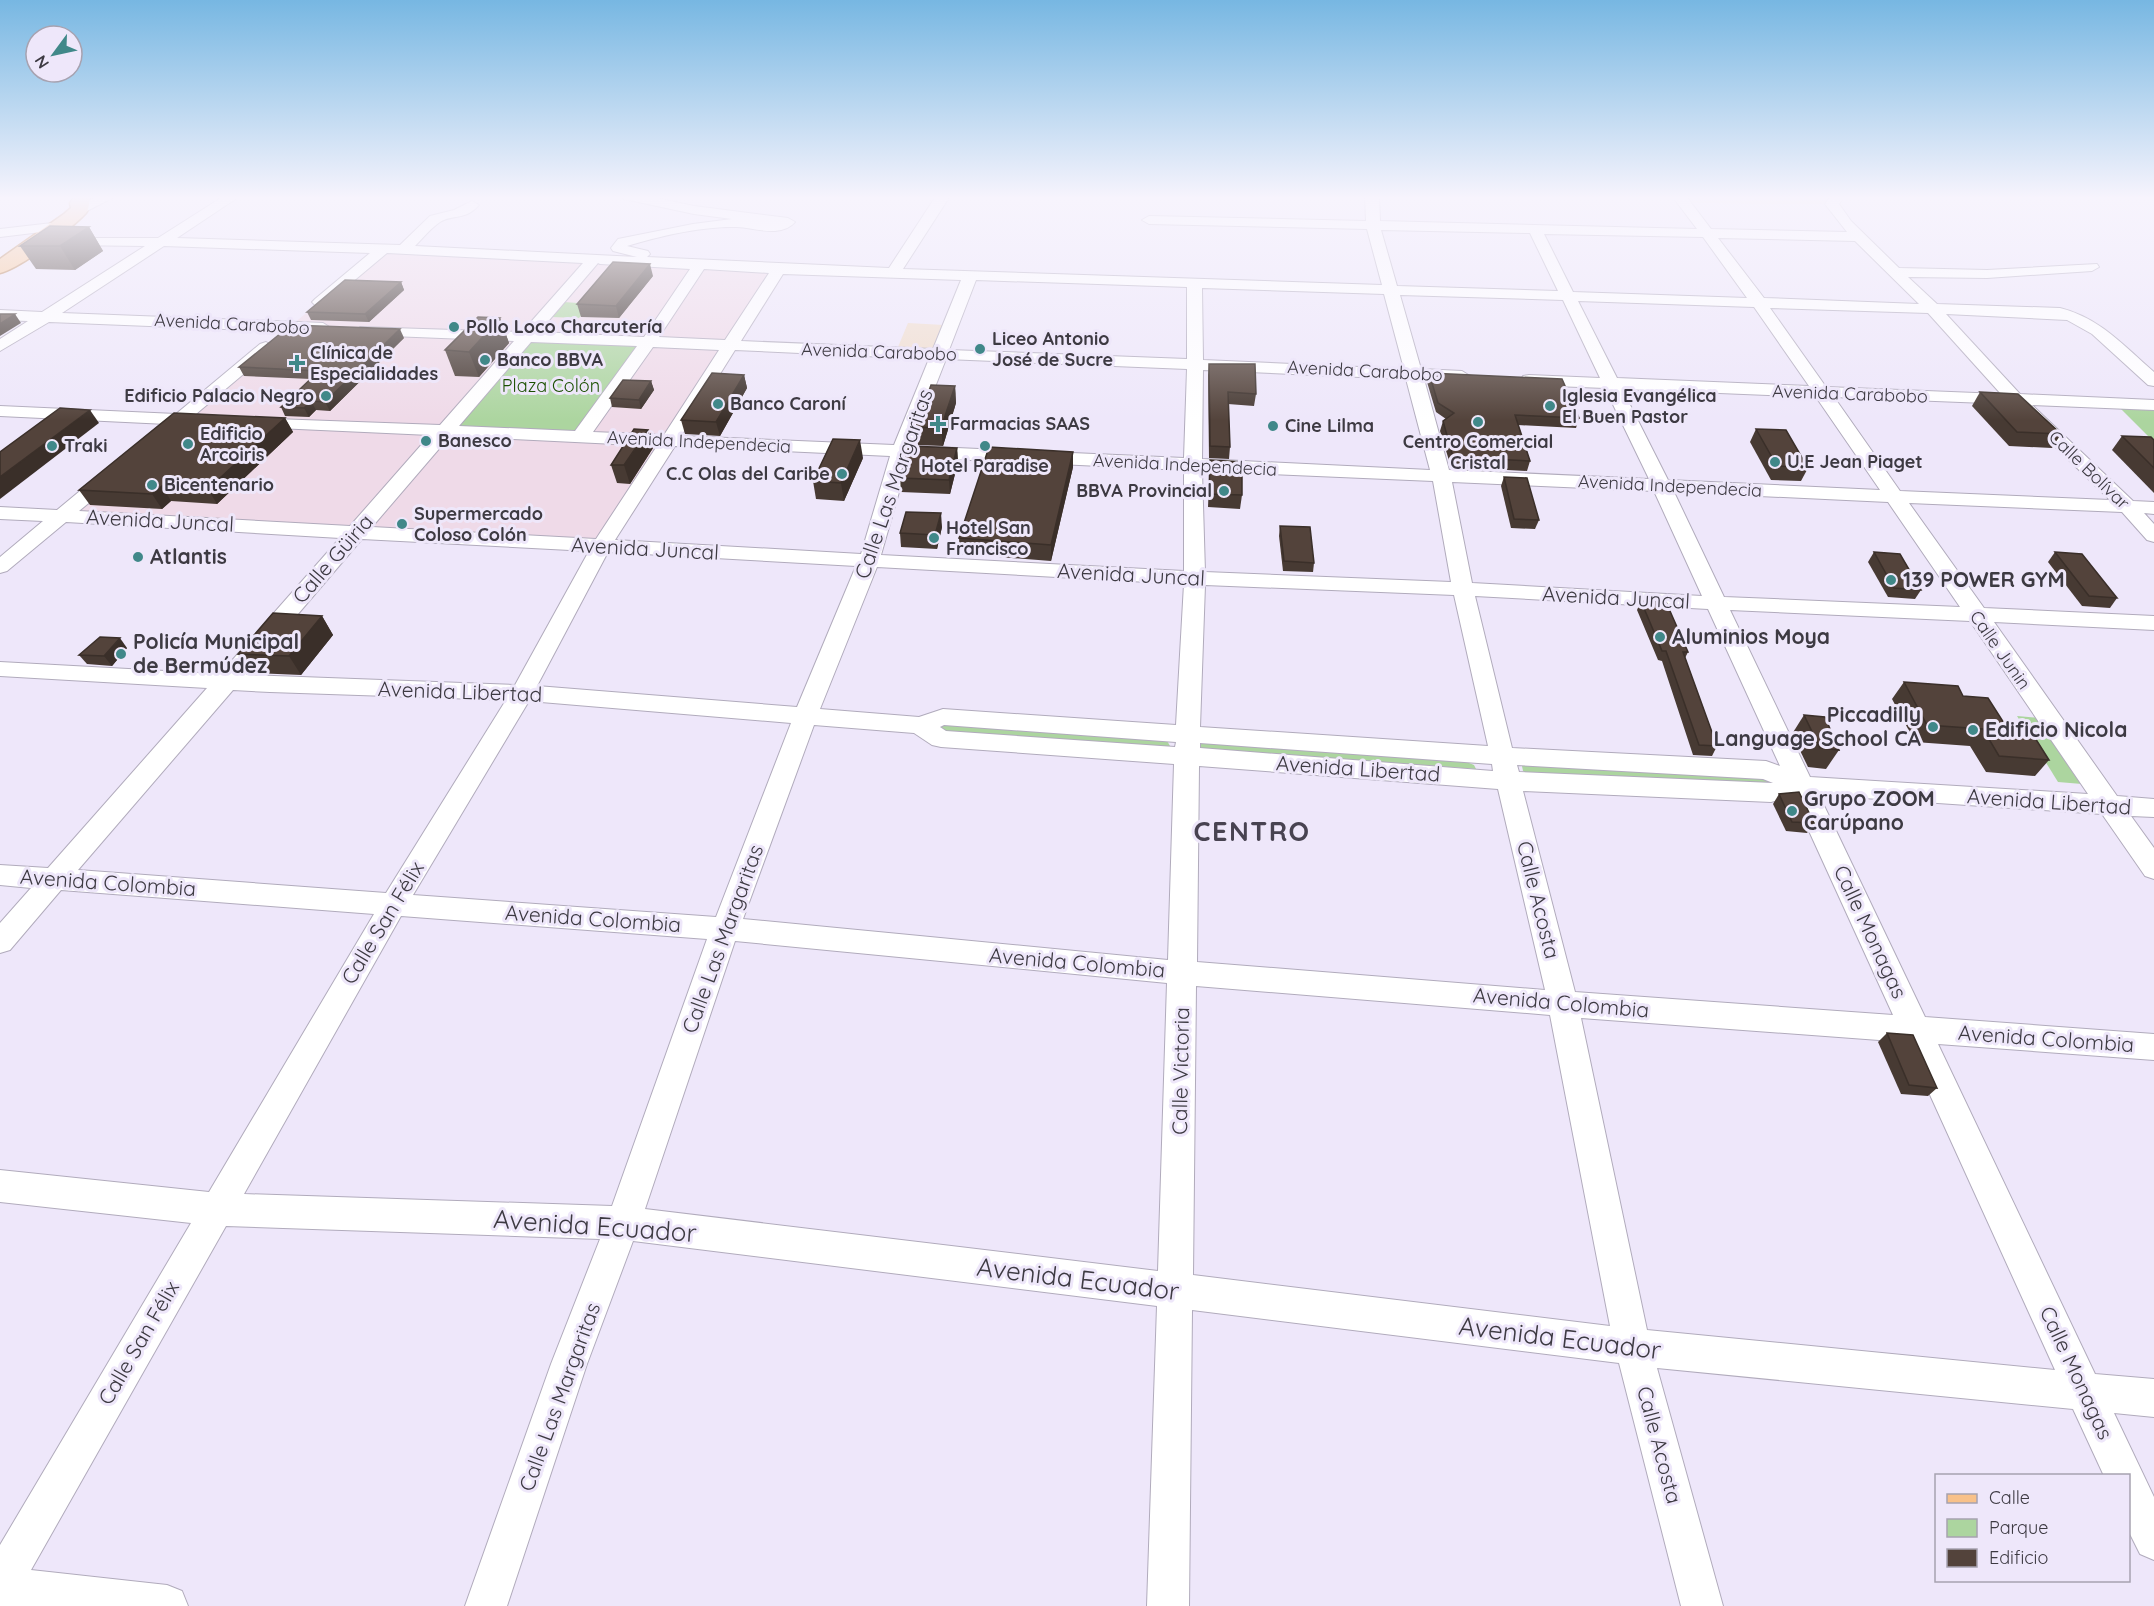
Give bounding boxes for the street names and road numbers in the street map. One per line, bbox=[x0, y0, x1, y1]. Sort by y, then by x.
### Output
street label: Avenida Carabobo bbox=[154, 308, 310, 339]
street label: Avenida Carabobo bbox=[801, 337, 957, 366]
street label: Avenida Carabobo bbox=[1287, 355, 1443, 386]
street label: Avenida Carabobo bbox=[1772, 379, 1928, 408]
street label: Calle Las Margaritas bbox=[848, 385, 938, 582]
street label: Avenida Independecia bbox=[606, 425, 792, 458]
street label: Calle Bolívar bbox=[2044, 425, 2135, 514]
street label: Avenida Independecia bbox=[1092, 448, 1278, 481]
street label: Avenida Independecia bbox=[1577, 469, 1763, 502]
street label: Avenida Juncal bbox=[85, 503, 235, 537]
street label: Calle Güiria bbox=[286, 508, 378, 608]
street label: Avenida Juncal bbox=[570, 531, 720, 565]
street label: Avenida Juncal bbox=[1056, 557, 1206, 591]
street label: Avenida Juncal bbox=[1541, 580, 1691, 614]
street label: Calle Junin bbox=[1965, 606, 2036, 694]
street label: Avenida Libertad bbox=[377, 675, 543, 707]
street label: Avenida Libertad bbox=[1275, 749, 1441, 787]
street label: Avenida Libertad bbox=[1966, 782, 2132, 820]
street label: Calle Acosta bbox=[1512, 838, 1566, 961]
street label: Calle Las Margaritas bbox=[676, 841, 768, 1037]
street label: Calle San Félix bbox=[335, 856, 429, 989]
street label: Calle Monagas bbox=[1829, 861, 1913, 1002]
street label: Avenida Colombia bbox=[19, 863, 197, 901]
street label: Avenida Colombia bbox=[504, 899, 682, 937]
street label: Avenida Colombia bbox=[988, 941, 1166, 983]
street label: Avenida Colombia bbox=[1472, 981, 1650, 1023]
street label: Calle Victoria bbox=[1166, 1007, 1194, 1135]
street label: Avenida Colombia bbox=[1957, 1019, 2135, 1057]
street label: Avenida Ecuador bbox=[492, 1202, 698, 1249]
street label: Avenida Ecuador bbox=[975, 1250, 1181, 1307]
street label: Calle San Félix bbox=[92, 1276, 184, 1409]
street label: Calle Las Margaritas bbox=[513, 1299, 605, 1495]
street label: Calle Monagas bbox=[2035, 1302, 2119, 1443]
street label: Avenida Ecuador bbox=[1457, 1309, 1663, 1366]
street label: Calle Acosta bbox=[1632, 1383, 1688, 1506]

